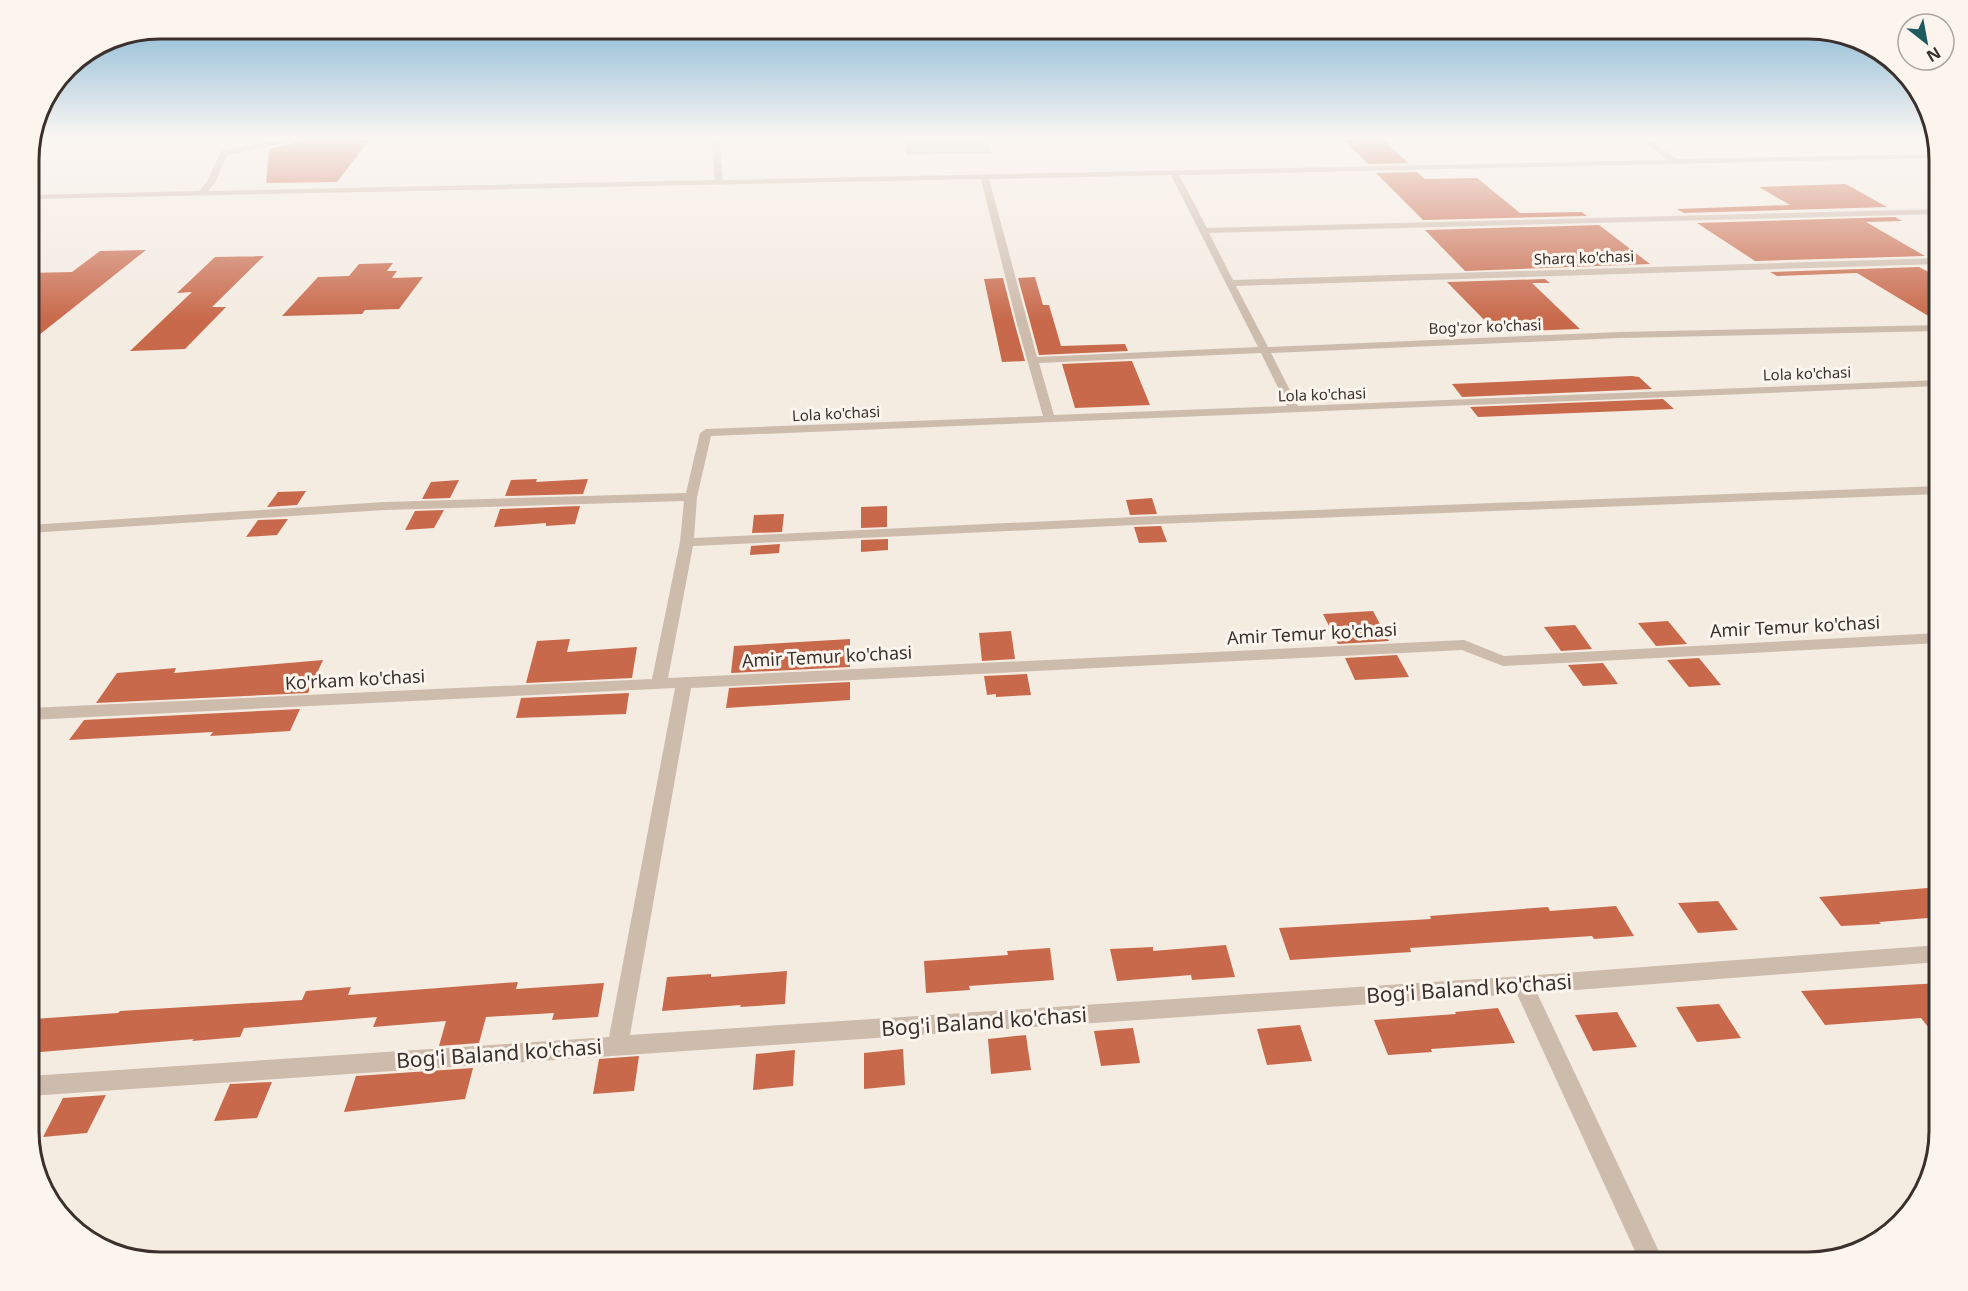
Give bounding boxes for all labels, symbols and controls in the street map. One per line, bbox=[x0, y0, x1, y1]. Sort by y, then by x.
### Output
north arrow bbox=[1896, 12, 1956, 72]
text: N bbox=[1922, 42, 1945, 68]
street label: Sharq ko'chasi bbox=[1534, 245, 1634, 269]
street label: Bog'zor ko'chasi bbox=[1428, 314, 1542, 338]
street label: Lola ko'chasi bbox=[1762, 361, 1852, 385]
street label: Lola ko'chasi bbox=[1277, 382, 1367, 406]
street label: Lola ko'chasi bbox=[791, 401, 881, 425]
street label: Amir Temur ko'chasi bbox=[1709, 610, 1881, 642]
street label: Amir Temur ko'chasi bbox=[1226, 617, 1398, 649]
street label: Amir Temur ko'chasi bbox=[741, 640, 913, 672]
street label: Ko'rkam ko'chasi bbox=[284, 663, 426, 695]
street label: Bog'i Baland ko'chasi bbox=[1365, 967, 1573, 1009]
street label: Bog'i Baland ko'chasi bbox=[880, 1000, 1088, 1042]
street label: Bog'i Baland ko'chasi bbox=[395, 1032, 603, 1074]

